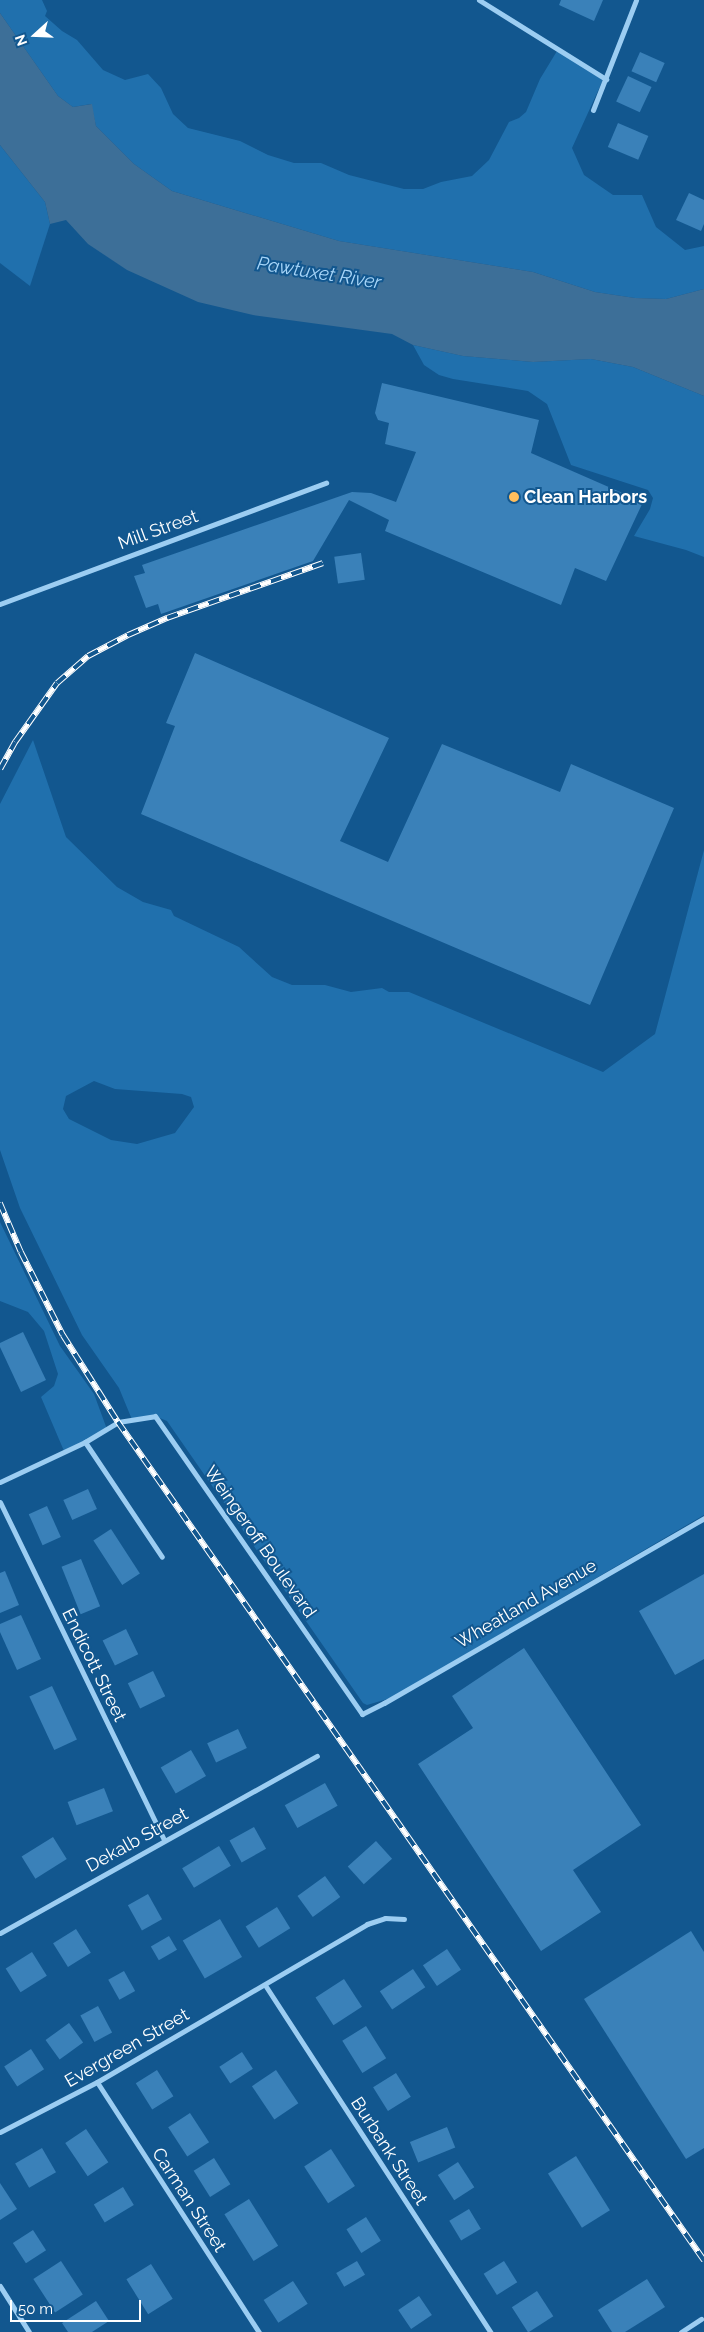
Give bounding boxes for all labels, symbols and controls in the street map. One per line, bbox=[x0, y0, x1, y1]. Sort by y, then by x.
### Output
north arrow bbox=[10, 10, 60, 60]
text: N bbox=[12, 32, 30, 48]
water label: Pawtuxet River bbox=[255, 252, 383, 294]
place label: Clean Harbors bbox=[524, 486, 647, 508]
marker: Clean Harbors bbox=[508, 491, 520, 503]
street label: Mill Street bbox=[115, 505, 201, 555]
street label: Weingeroff Boulevard bbox=[199, 1462, 321, 1622]
street label: Wheatland Avenue bbox=[451, 1555, 601, 1653]
street label: Endicott Street bbox=[57, 1605, 131, 1725]
street label: Dekalb Street bbox=[82, 1803, 192, 1877]
street label: Evergreen Street bbox=[61, 2004, 193, 2092]
street label: Burbank Street bbox=[346, 2093, 432, 2209]
street label: Carman Street bbox=[147, 2144, 231, 2256]
scale bar bbox=[12, 2290, 144, 2322]
text: 50 m bbox=[18, 2300, 53, 2318]

